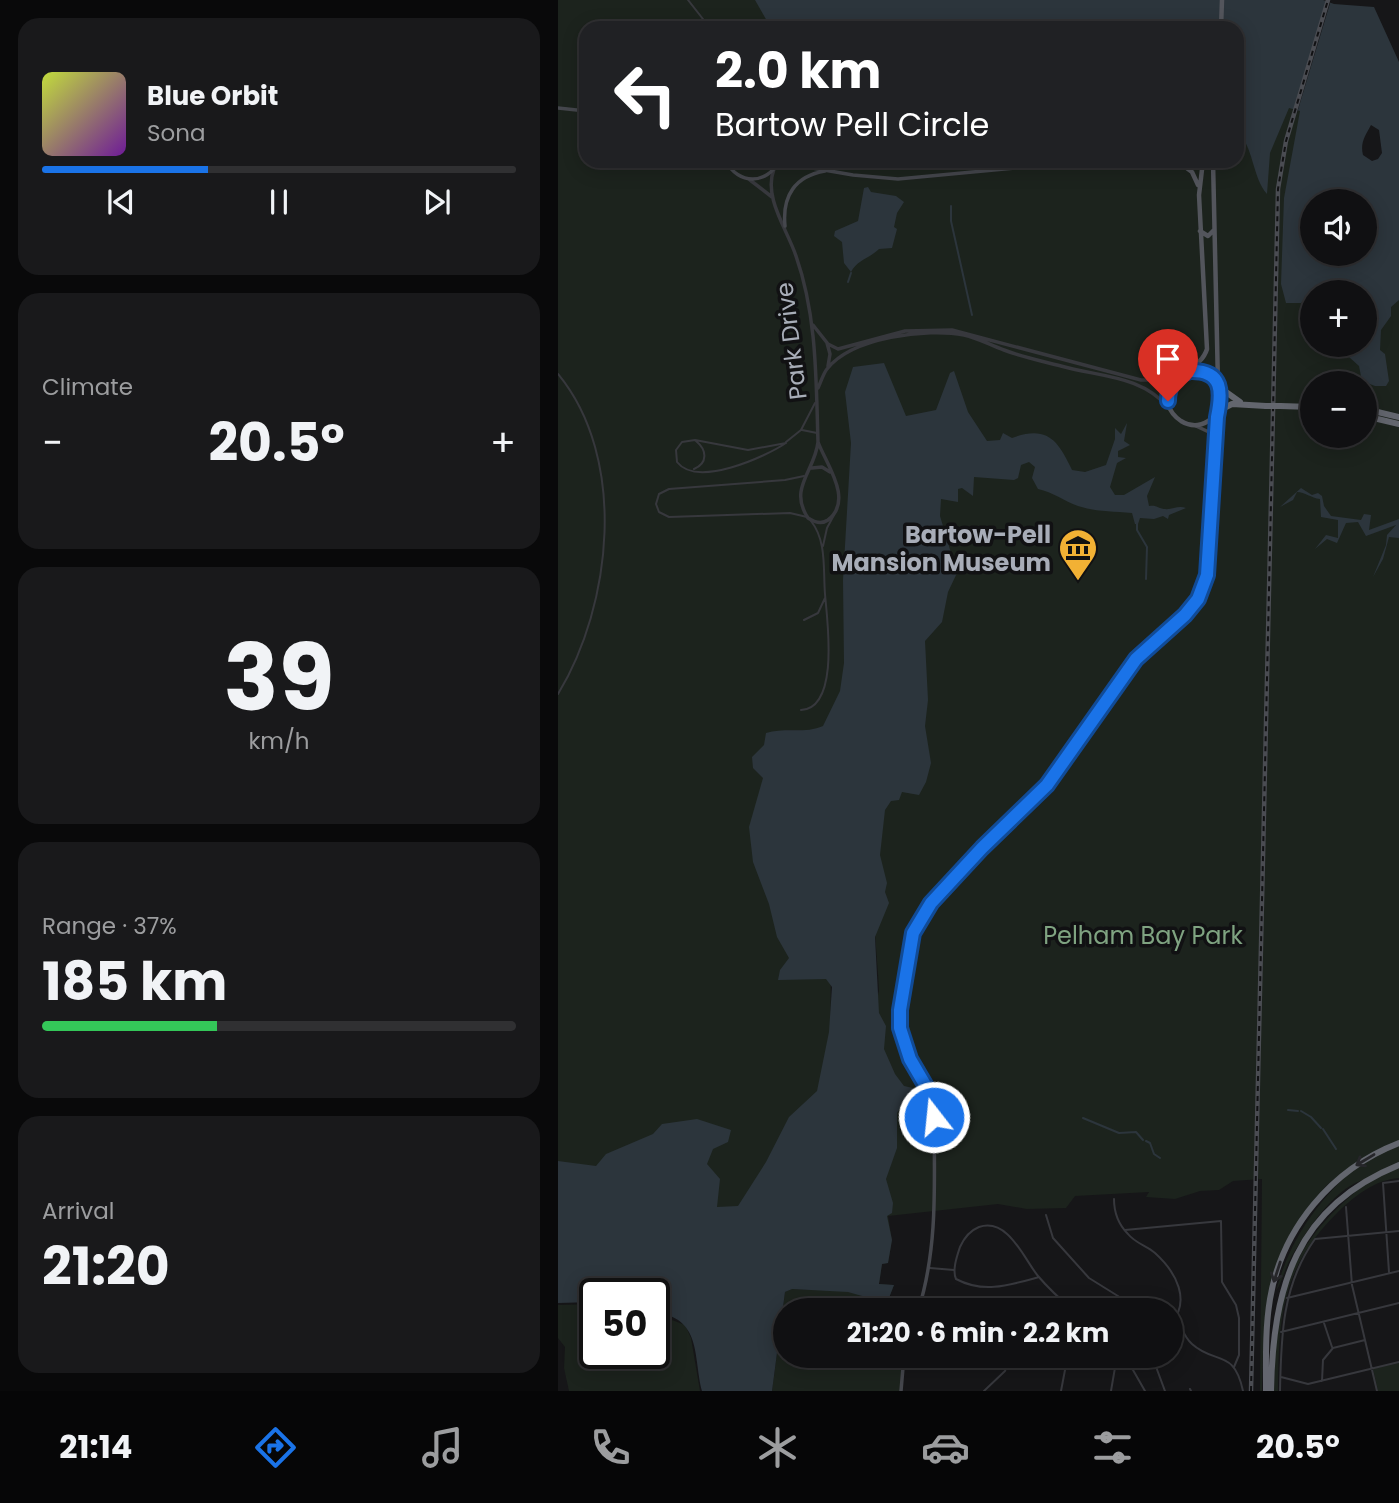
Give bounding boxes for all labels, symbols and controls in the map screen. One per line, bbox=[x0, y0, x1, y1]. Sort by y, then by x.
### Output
text: 2.0 km bbox=[715, 37, 881, 105]
icon: left bbox=[600, 49, 691, 140]
text: Blue Orbit bbox=[147, 78, 278, 114]
text: Bartow Pell Circle bbox=[715, 102, 989, 147]
text: Sona bbox=[147, 117, 206, 149]
icon: previous bbox=[102, 183, 140, 221]
icon: pause bbox=[260, 183, 298, 221]
icon: next bbox=[418, 183, 456, 221]
map controls bbox=[1300, 189, 1377, 448]
button: sound bbox=[1300, 189, 1377, 266]
street label: Park Drive bbox=[767, 280, 815, 402]
button: + bbox=[1300, 280, 1377, 357]
pin bbox=[1138, 329, 1198, 401]
icon: arrive bbox=[1149, 340, 1187, 378]
text: Climate bbox=[42, 371, 133, 403]
button: − bbox=[1300, 371, 1377, 448]
text: 20.5° bbox=[208, 406, 345, 479]
text: − bbox=[42, 416, 63, 469]
text: + bbox=[490, 416, 516, 469]
place label: Bartow-Pell Mansion Museum bbox=[831, 518, 1051, 579]
museum icon: Bartow-Pell Mansion Museum bbox=[1057, 527, 1099, 582]
text: 39 bbox=[223, 614, 335, 742]
text: km/h bbox=[248, 725, 310, 757]
text: Range · 37% bbox=[42, 910, 177, 942]
park label: Pelham Bay Park bbox=[1043, 919, 1243, 952]
text: 185 km bbox=[42, 945, 227, 1018]
position arrow bbox=[897, 1080, 971, 1154]
one-way arrow bbox=[1356, 1153, 1376, 1167]
text: Arrival bbox=[42, 1195, 114, 1227]
text: 21:20 bbox=[42, 1230, 170, 1303]
one-way arrow bbox=[1270, 1260, 1283, 1282]
speed limit sign: 50 bbox=[579, 1278, 670, 1369]
text: 21:20 · 6 min · 2.2 km bbox=[847, 1315, 1109, 1351]
icon: directions bbox=[251, 1423, 300, 1472]
icon: music bbox=[418, 1423, 467, 1472]
icon: phone bbox=[586, 1423, 635, 1472]
icon: climate bbox=[753, 1423, 802, 1472]
icon: car bbox=[921, 1423, 970, 1472]
icon: filters bbox=[1088, 1423, 1137, 1472]
text: 21:14 bbox=[59, 1424, 132, 1469]
text: 20.5° bbox=[1256, 1424, 1340, 1469]

